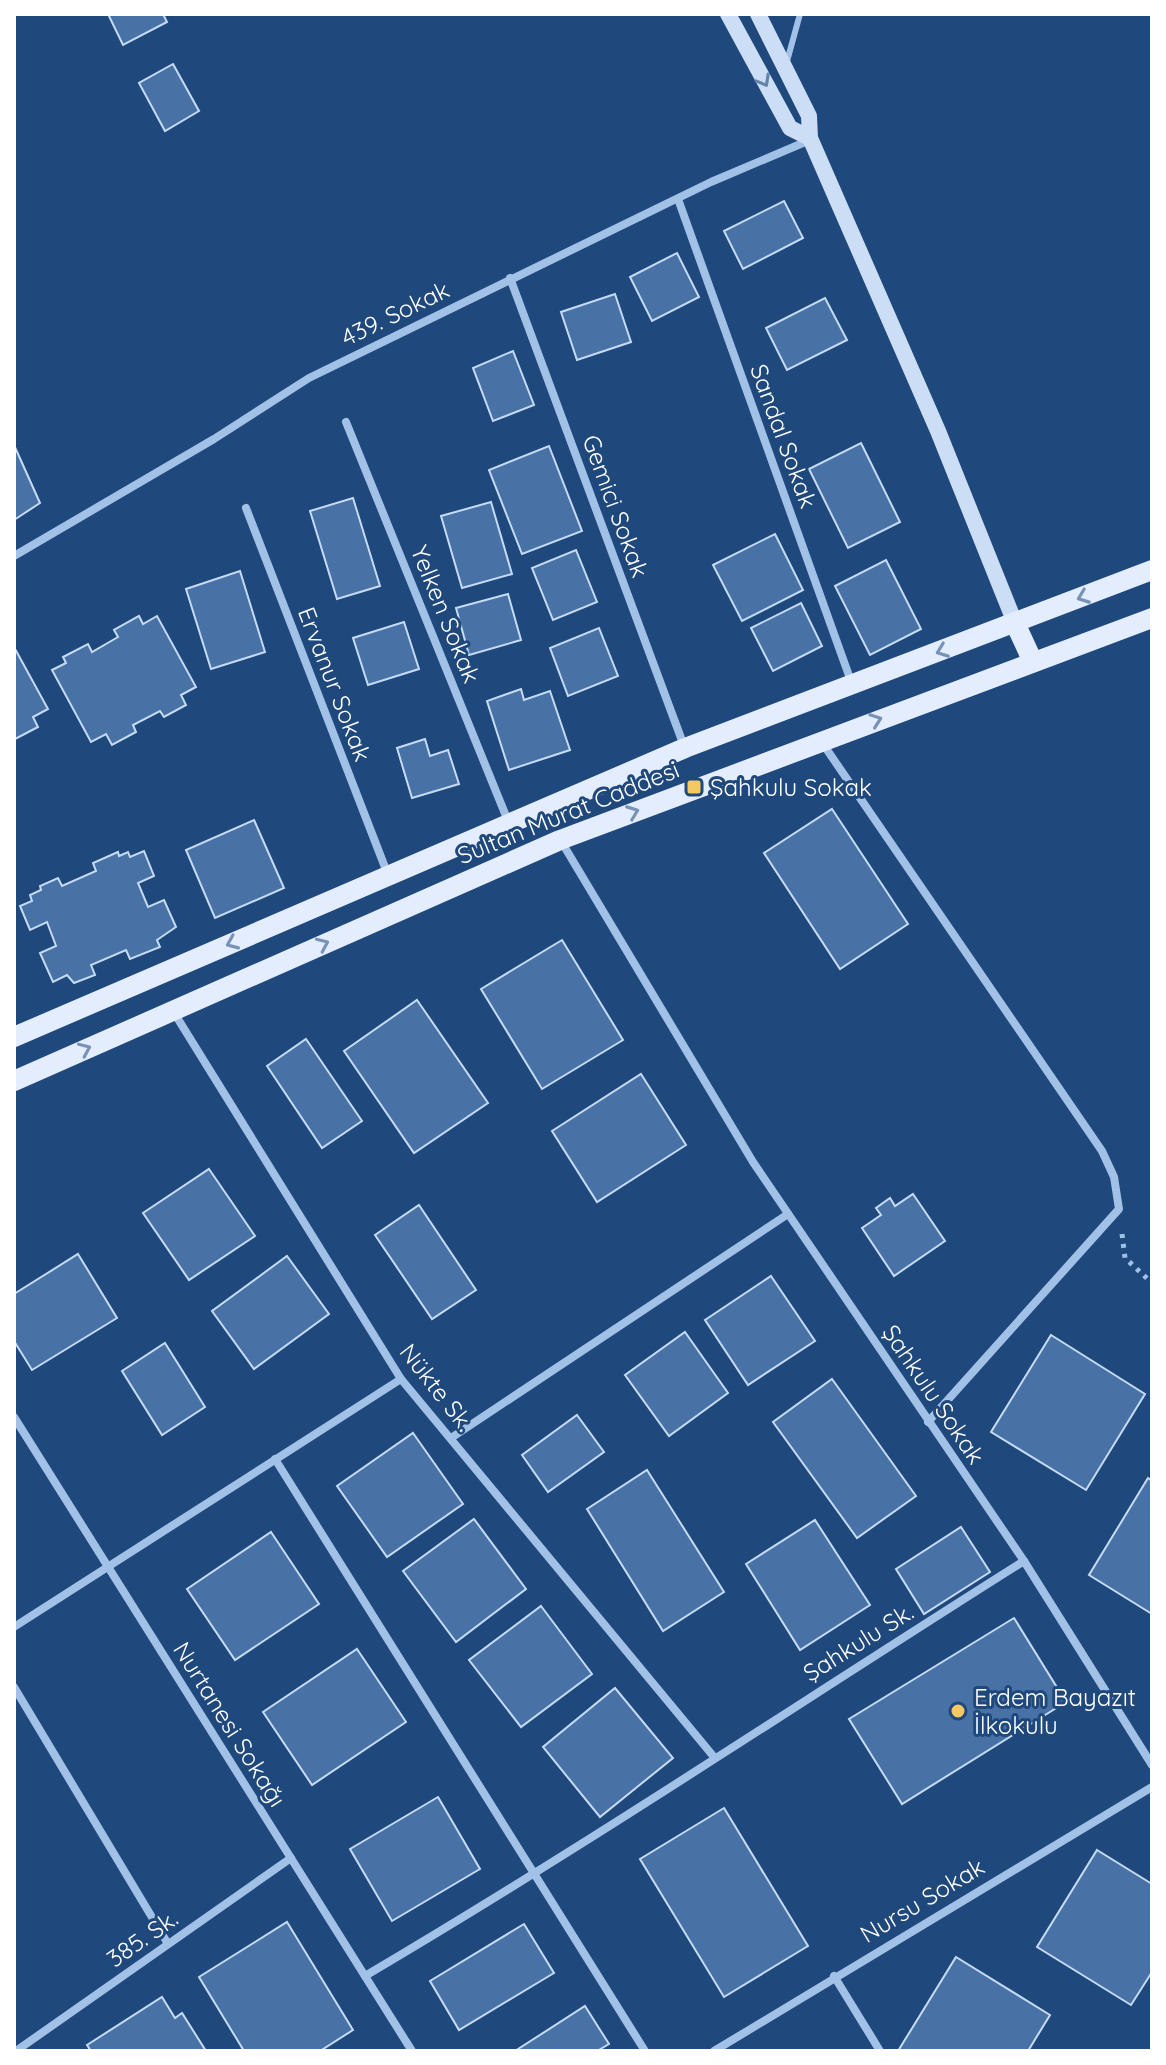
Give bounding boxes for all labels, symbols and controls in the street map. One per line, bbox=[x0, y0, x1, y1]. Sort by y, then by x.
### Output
one-way arrow bbox=[755, 72, 770, 87]
street label: 439. Sokak bbox=[336, 274, 454, 352]
street label: Sandal Sokak bbox=[744, 360, 824, 512]
street label: Gemici Sokak bbox=[576, 431, 656, 581]
street label: Yelken Sokak bbox=[405, 541, 487, 687]
one-way arrow bbox=[1077, 587, 1091, 603]
street label: Ervanur Sokak bbox=[292, 603, 378, 765]
one-way arrow bbox=[936, 641, 950, 658]
one-way arrow bbox=[868, 713, 882, 730]
street label: Sultan Murat Caddesi bbox=[453, 754, 683, 870]
place label: Şahkulu Sokak bbox=[710, 772, 872, 802]
marker: Şahkulu Sokak bbox=[685, 778, 703, 796]
one-way arrow bbox=[625, 805, 639, 822]
one-way arrow bbox=[225, 933, 240, 949]
one-way arrow bbox=[315, 938, 329, 954]
one-way arrow bbox=[77, 1043, 91, 1059]
street label: Şahkulu Sokak bbox=[876, 1319, 992, 1469]
street label: Nükte Sk. bbox=[394, 1337, 480, 1437]
street label: Şahkulu Sk. bbox=[797, 1596, 919, 1688]
street label: Nurtanesi Sokağı bbox=[167, 1636, 293, 1812]
place label: Erdem Bayazıt İlkokulu bbox=[974, 1682, 1136, 1740]
marker: Erdem Bayazıt İlkokulu bbox=[949, 1702, 967, 1720]
street label: Nursu Sokak bbox=[854, 1851, 990, 1949]
street label: 385. Sk. bbox=[101, 1903, 183, 1973]

